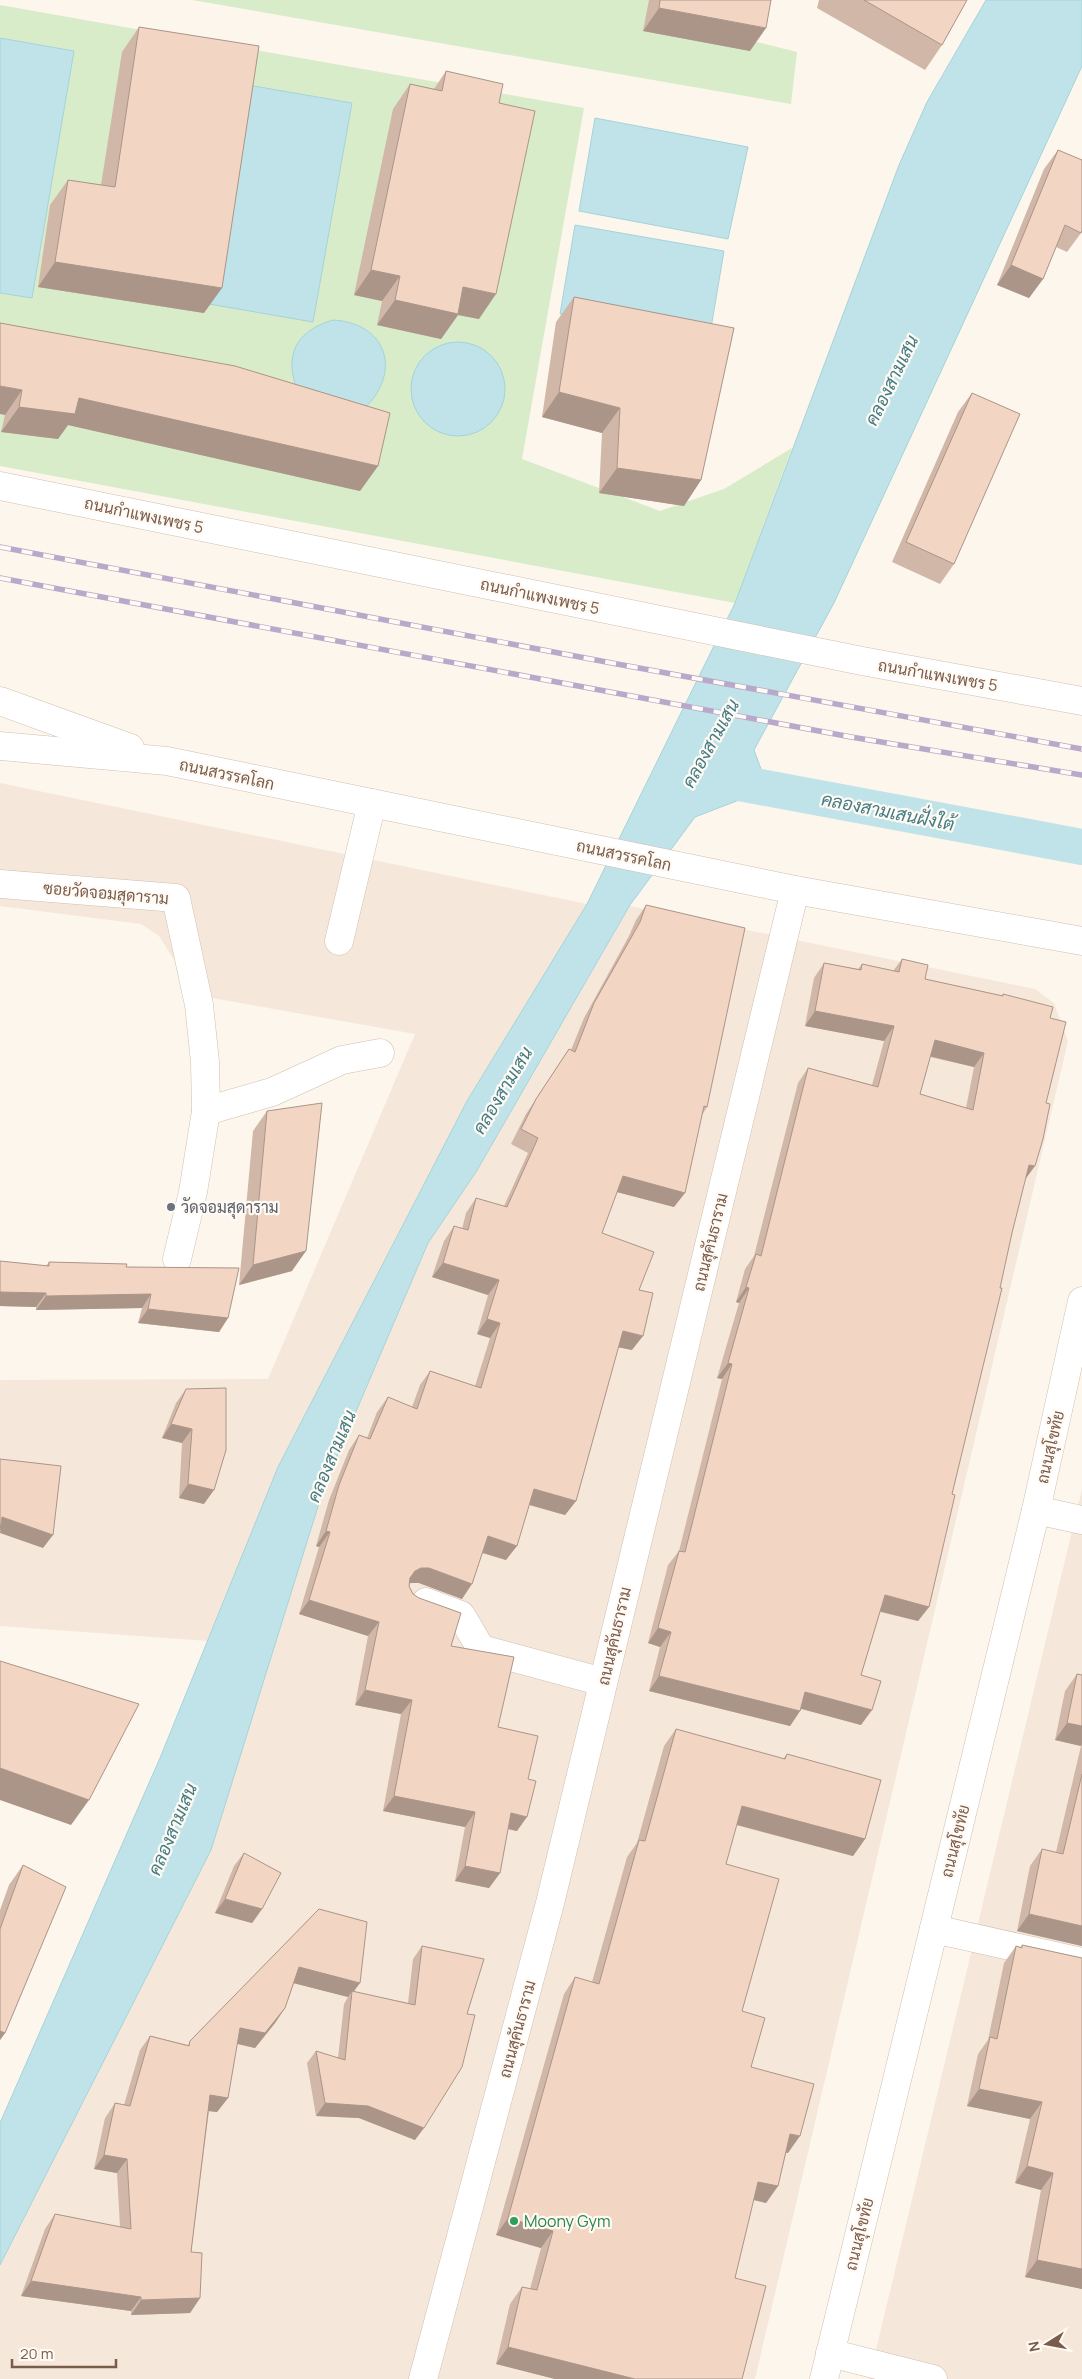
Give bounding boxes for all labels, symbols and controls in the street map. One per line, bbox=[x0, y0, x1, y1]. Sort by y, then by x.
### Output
water label: คลองสามเสน bbox=[859, 330, 923, 429]
street label: ถนนกำแพงเพชร 5 bbox=[82, 492, 206, 538]
street label: ถนนกำแพงเพชร 5 bbox=[478, 573, 602, 619]
street label: ถนนกำแพงเพชร 5 bbox=[876, 654, 1000, 696]
water label: คลองสามเสน bbox=[676, 694, 744, 792]
street label: ถนนสวรรคโลก bbox=[177, 753, 277, 795]
water label: คลองสามเสนฝั่งใต้ bbox=[819, 784, 960, 836]
street label: ถนนสวรรคโลก bbox=[574, 834, 674, 876]
street label: ซอยวัดจอมสุดาราม bbox=[42, 877, 170, 910]
water label: คลองสามเสน bbox=[467, 1041, 538, 1138]
street label: ถนนสุคันธาราม bbox=[687, 1191, 734, 1294]
place label: วัดจอมสุดาราม bbox=[181, 1196, 279, 1219]
marker: วัดจอมสุดาราม bbox=[165, 1201, 177, 1213]
water label: คลองสามเสน bbox=[301, 1406, 361, 1506]
street label: ถนนสุโขทัย bbox=[1031, 1408, 1070, 1486]
street label: ถนนสุคันธาราม bbox=[592, 1585, 637, 1688]
water label: คลองสามเสน bbox=[142, 1779, 202, 1879]
street label: ถนนสุโขทัย bbox=[935, 1802, 976, 1880]
street label: ถนนสุคันธาราม bbox=[493, 1978, 542, 2081]
street label: ถนนสุโขทัย bbox=[839, 2195, 880, 2273]
place label: Moony Gym bbox=[524, 2210, 611, 2232]
marker: Moony Gym bbox=[508, 2215, 520, 2227]
north arrow bbox=[1022, 2319, 1072, 2369]
scale bar bbox=[12, 2336, 116, 2368]
text: N bbox=[1023, 2340, 1044, 2353]
text: 20 m bbox=[20, 2343, 53, 2364]

